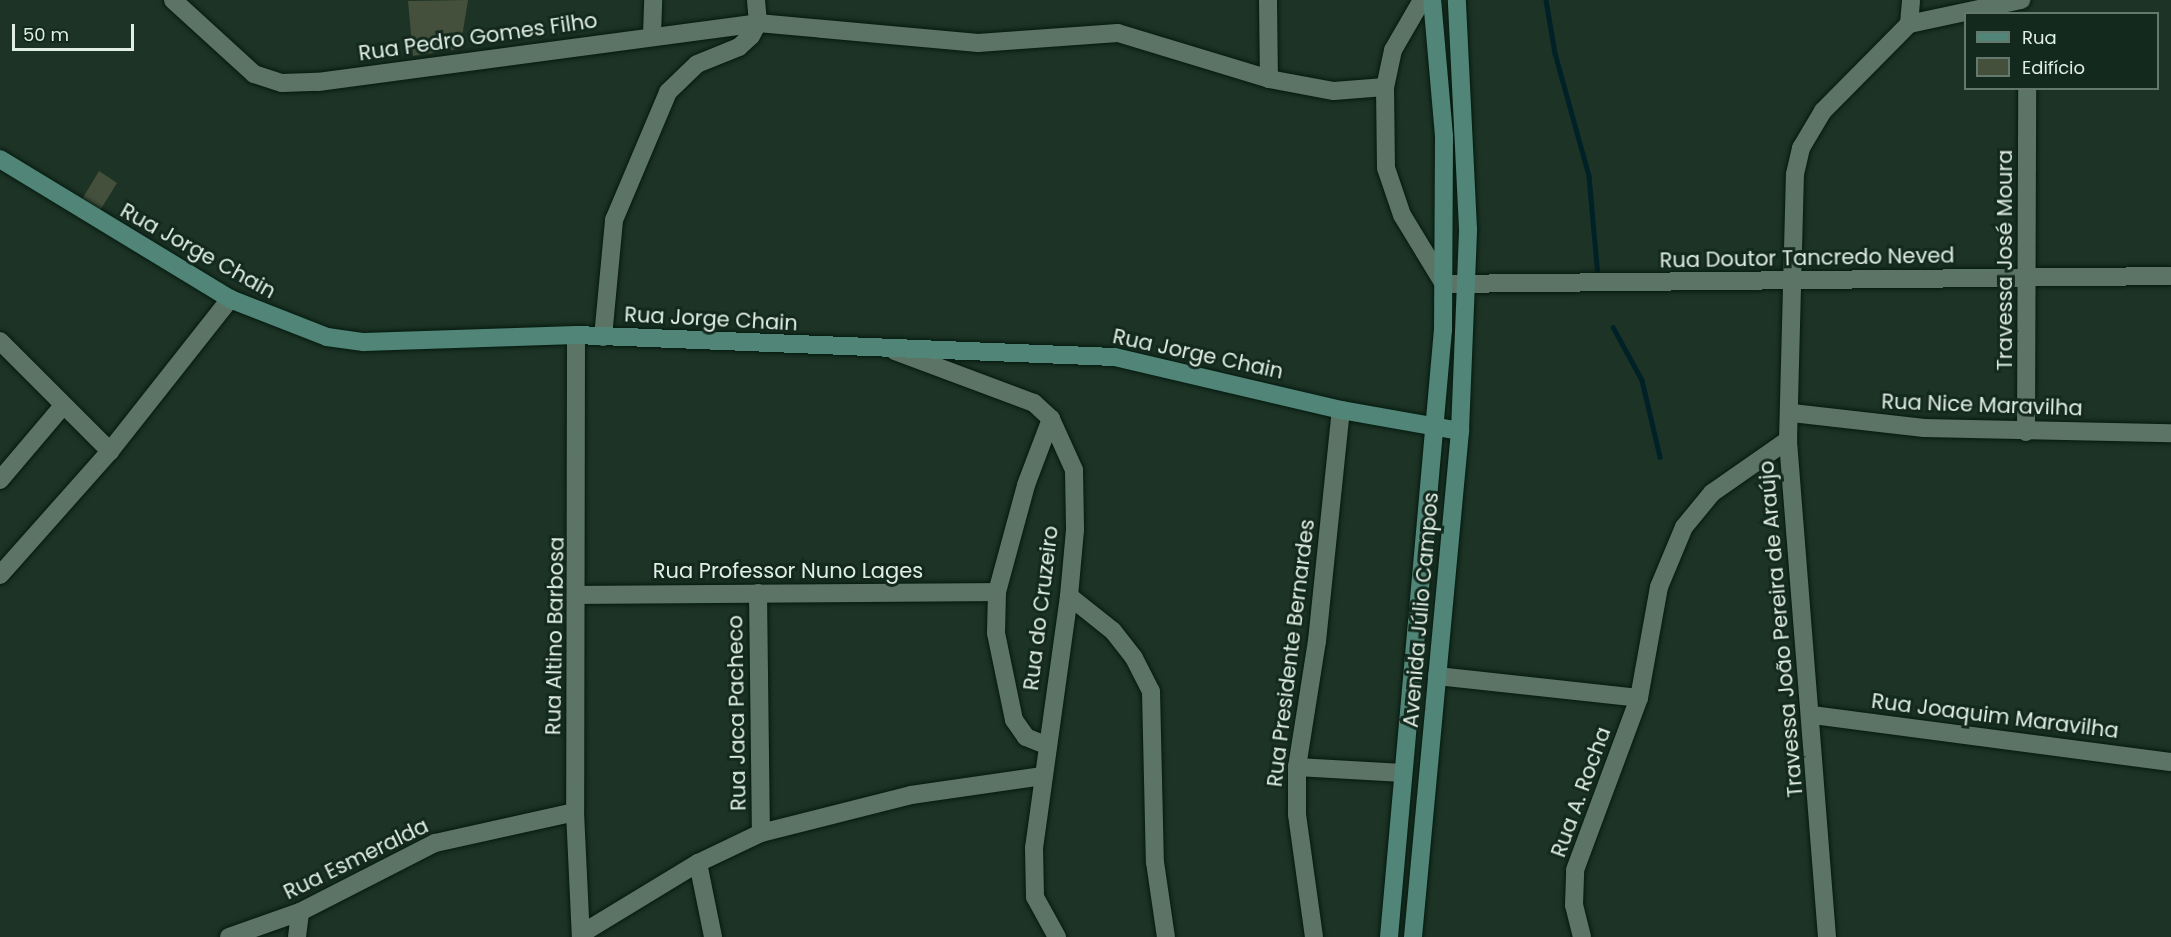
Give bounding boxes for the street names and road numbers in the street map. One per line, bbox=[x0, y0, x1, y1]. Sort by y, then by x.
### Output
street label: Rua Pedro Gomes Filho bbox=[357, 8, 599, 66]
street label: Travessa José Moura bbox=[1992, 149, 2018, 371]
street label: Rua Jorge Chain bbox=[116, 198, 280, 304]
street label: Rua Doutor Tancredo Neved bbox=[1659, 243, 1955, 273]
street label: Rua Jorge Chain bbox=[624, 302, 798, 336]
street label: Rua Jorge Chain bbox=[1110, 324, 1286, 384]
street label: Rua Nice Maravilha bbox=[1881, 389, 2083, 421]
street label: Travessa João Pereira de Araújo bbox=[1754, 460, 1808, 798]
street label: Avenida Júlio Campos bbox=[1398, 491, 1444, 729]
street label: Rua Presidente Bernardes bbox=[1262, 518, 1320, 788]
street label: Rua do Cruzeiro bbox=[1018, 524, 1064, 692]
street label: Rua Altino Barbosa bbox=[541, 537, 569, 735]
street label: Rua Professor Nuno Lages bbox=[653, 558, 923, 584]
street label: Rua Jaca Pacheco bbox=[723, 615, 751, 811]
street label: Rua Joaquim Maravilha bbox=[1870, 688, 2120, 744]
street label: Rua A. Rocha bbox=[1546, 723, 1616, 861]
street label: Rua Esmeralda bbox=[279, 813, 433, 905]

